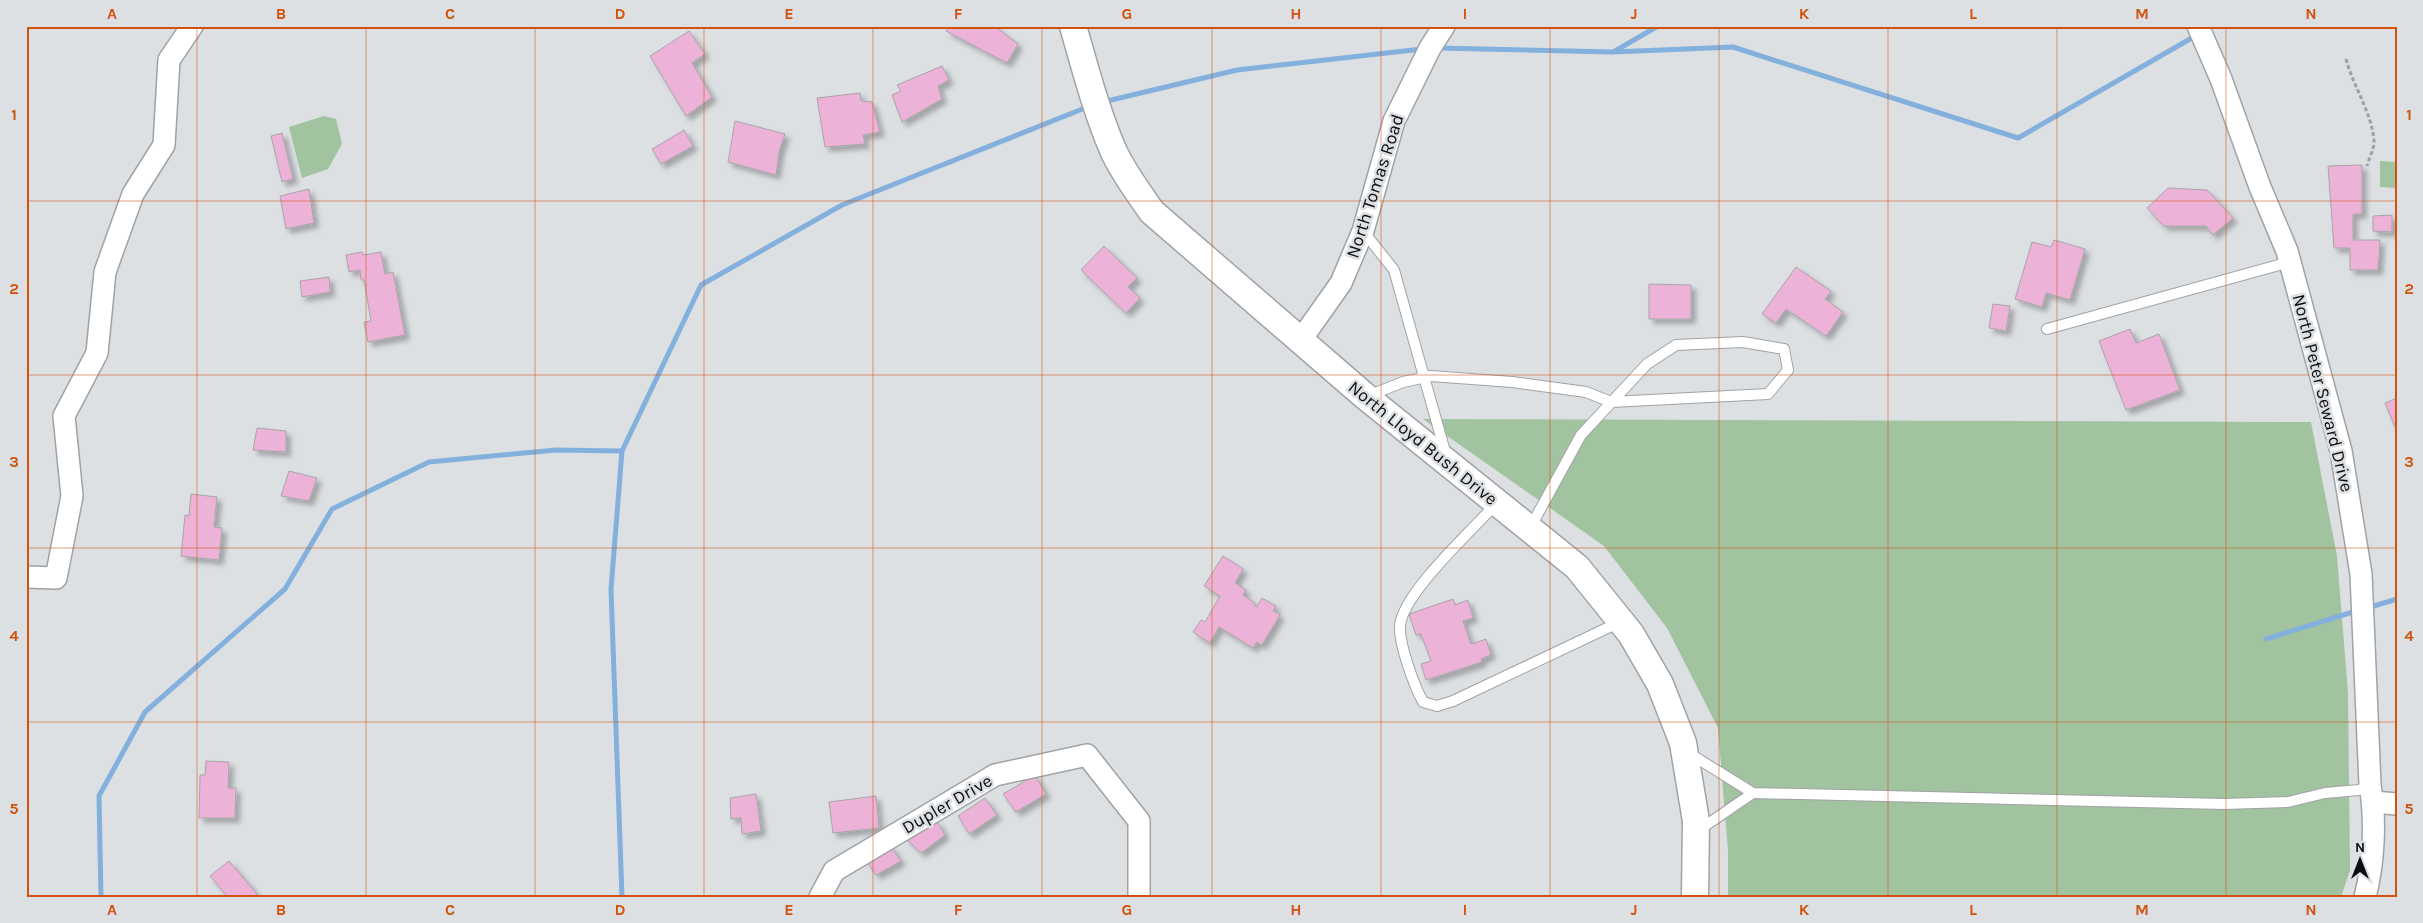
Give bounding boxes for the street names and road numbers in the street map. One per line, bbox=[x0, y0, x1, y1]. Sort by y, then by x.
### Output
street label: North Tomas Road bbox=[1341, 111, 1409, 261]
street label: North Peter Seward Drive bbox=[2288, 292, 2358, 494]
street label: North Lloyd Bush Drive bbox=[1344, 376, 1502, 510]
street label: Dupler Drive bbox=[898, 769, 996, 839]

